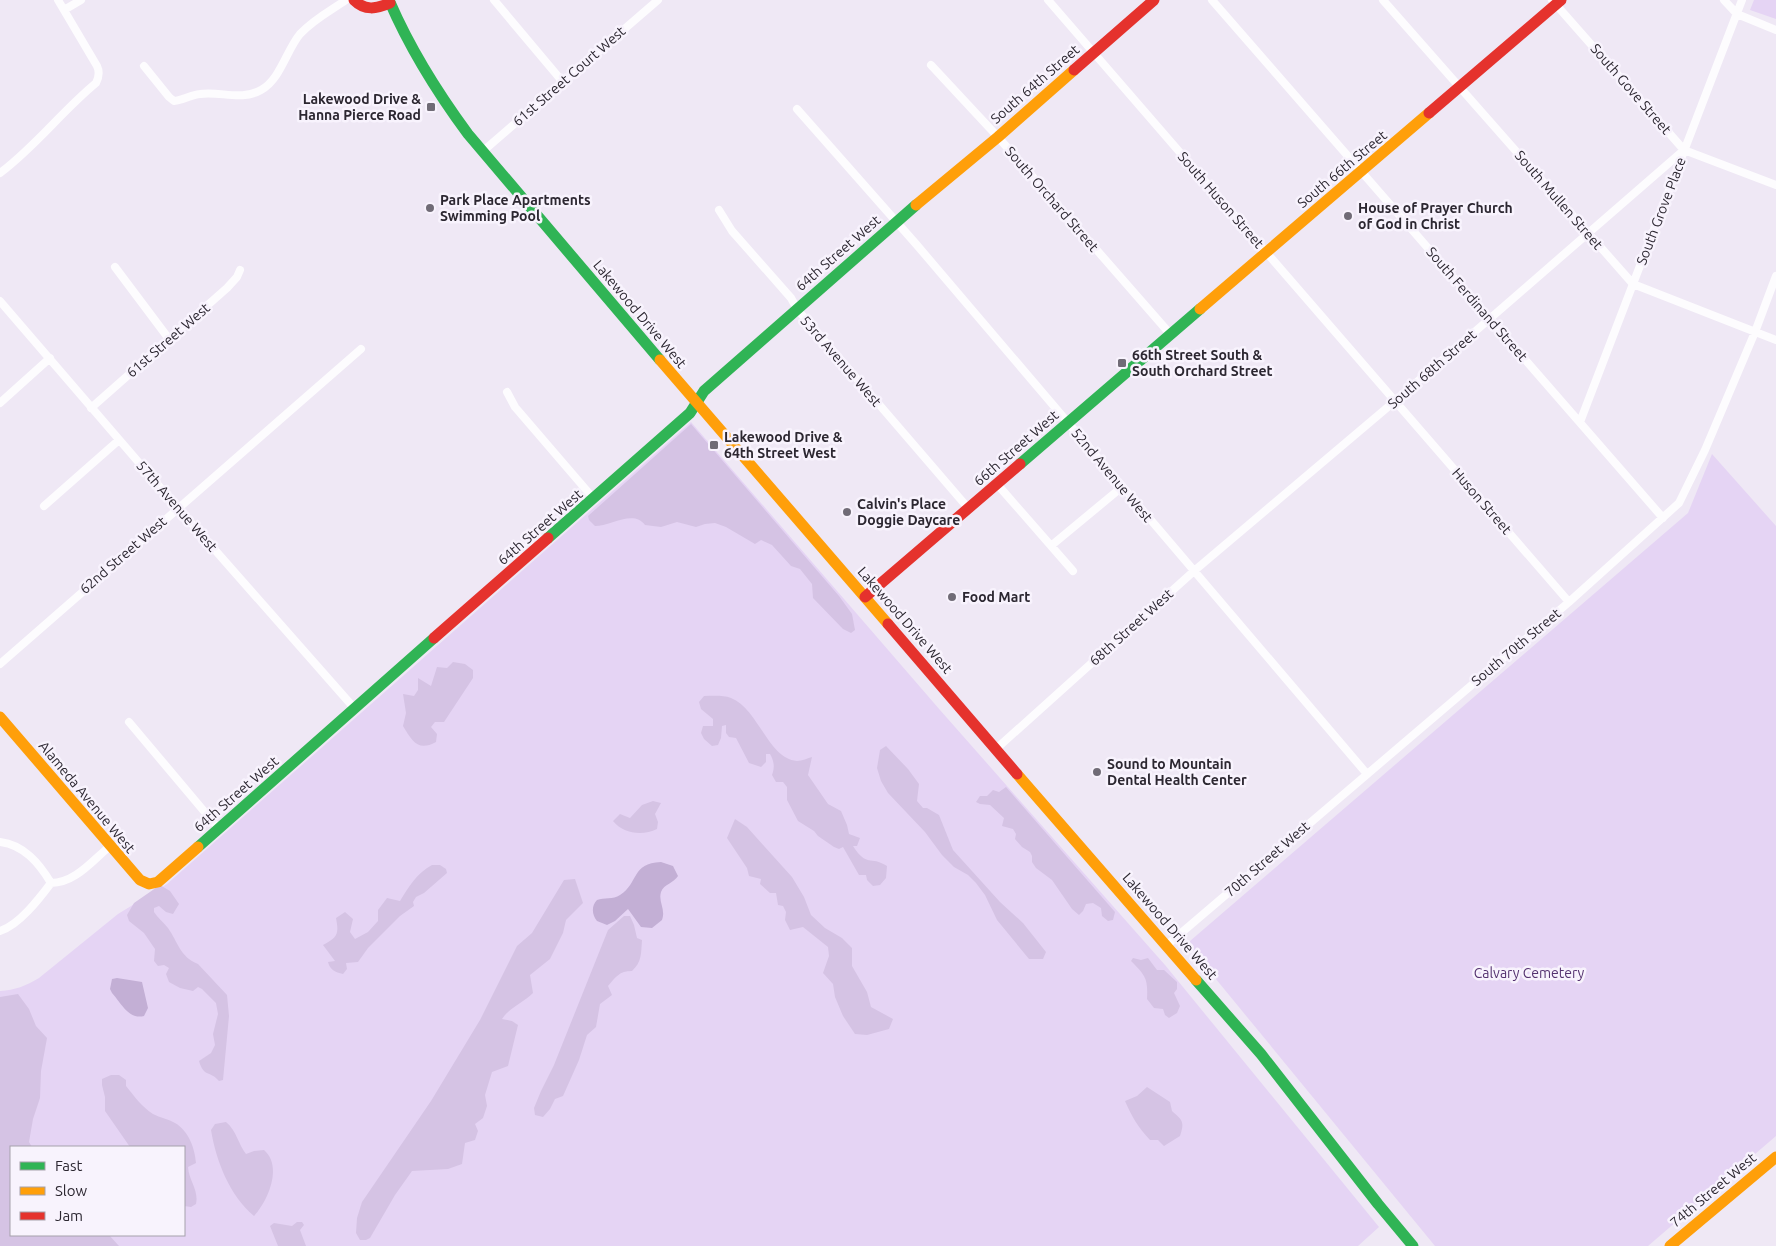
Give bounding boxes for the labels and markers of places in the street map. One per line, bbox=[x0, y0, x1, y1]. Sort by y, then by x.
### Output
place label: Lakewood Drive & Hanna Pierce Road bbox=[298, 91, 421, 123]
marker: Lakewood Drive & Hanna Pierce Road bbox=[425, 101, 437, 113]
place label: Park Place Apartments Swimming Pool bbox=[440, 192, 591, 224]
place label: House of Prayer Church of God in Christ bbox=[1358, 200, 1513, 232]
marker: Park Place Apartments Swimming Pool bbox=[424, 202, 436, 214]
marker: House of Prayer Church of God in Christ bbox=[1342, 210, 1354, 222]
place label: 66th Street South & South Orchard Street bbox=[1132, 347, 1273, 379]
marker: 66th Street South & South Orchard Street bbox=[1116, 357, 1128, 369]
place label: Lakewood Drive & 64th Street West bbox=[724, 429, 843, 461]
marker: Lakewood Drive & 64th Street West bbox=[708, 439, 720, 451]
place label: Calvin's Place Doggie Daycare bbox=[857, 496, 960, 528]
marker: Calvin's Place Doggie Daycare bbox=[841, 506, 853, 518]
place label: Food Mart bbox=[962, 589, 1030, 605]
marker: Food Mart bbox=[946, 591, 958, 603]
place label: Sound to Mountain Dental Health Center bbox=[1107, 756, 1247, 788]
marker: Sound to Mountain Dental Health Center bbox=[1091, 766, 1103, 778]

